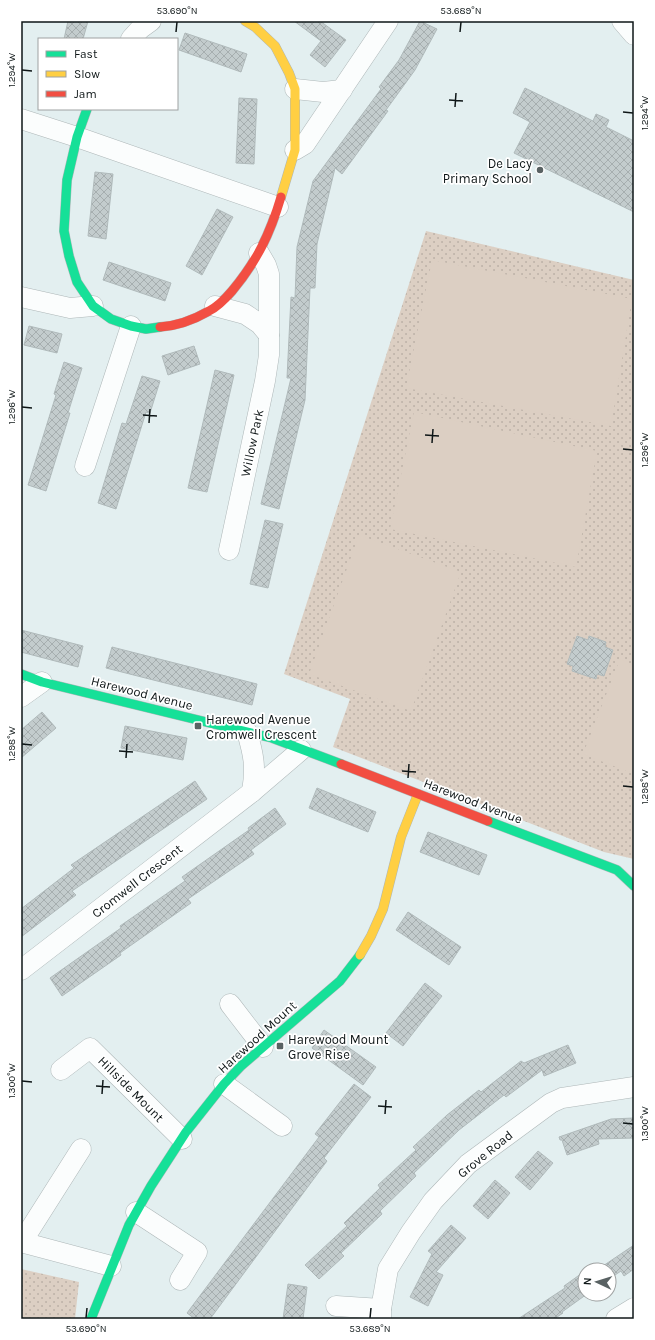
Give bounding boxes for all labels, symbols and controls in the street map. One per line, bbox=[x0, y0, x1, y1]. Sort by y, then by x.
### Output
text: 53.690°N bbox=[156, 5, 198, 17]
text: 53.689°N bbox=[440, 5, 482, 17]
legend bbox=[38, 38, 178, 110]
text: Fast bbox=[74, 47, 98, 61]
text: 1.294°W bbox=[6, 53, 18, 87]
text: Slow bbox=[74, 67, 100, 81]
text: Jam bbox=[74, 87, 97, 101]
text: 1.294°W bbox=[639, 96, 651, 130]
place label: De Lacy Primary School bbox=[443, 156, 532, 186]
marker: De Lacy Primary School bbox=[535, 165, 545, 175]
text: 1.296°W bbox=[6, 390, 18, 424]
street label: Willow Park bbox=[238, 408, 266, 478]
text: 1.296°W bbox=[639, 433, 651, 467]
street label: Harewood Avenue bbox=[90, 673, 195, 713]
place label: Harewood Avenue Cromwell Crescent bbox=[206, 712, 317, 742]
marker: Harewood Avenue Cromwell Crescent bbox=[193, 721, 203, 731]
text: 1.298°W bbox=[6, 726, 18, 762]
text: 1.298°W bbox=[639, 769, 651, 805]
street label: Harewood Avenue bbox=[422, 775, 525, 827]
street label: Cromwell Crescent bbox=[89, 841, 185, 921]
street label: Harewood Mount bbox=[215, 998, 299, 1076]
place label: Harewood Mount Grove Rise bbox=[288, 1032, 388, 1062]
marker: Harewood Mount Grove Rise bbox=[275, 1041, 285, 1051]
street label: Hillside Mount bbox=[95, 1053, 167, 1125]
text: 1.300°W bbox=[6, 1063, 18, 1099]
text: 1.300°W bbox=[639, 1106, 651, 1142]
street label: Grove Road bbox=[454, 1127, 516, 1181]
north arrow bbox=[577, 1262, 617, 1302]
text: N bbox=[581, 1277, 594, 1286]
text: 53.690°N bbox=[65, 1323, 107, 1335]
text: 53.689°N bbox=[349, 1323, 391, 1335]

